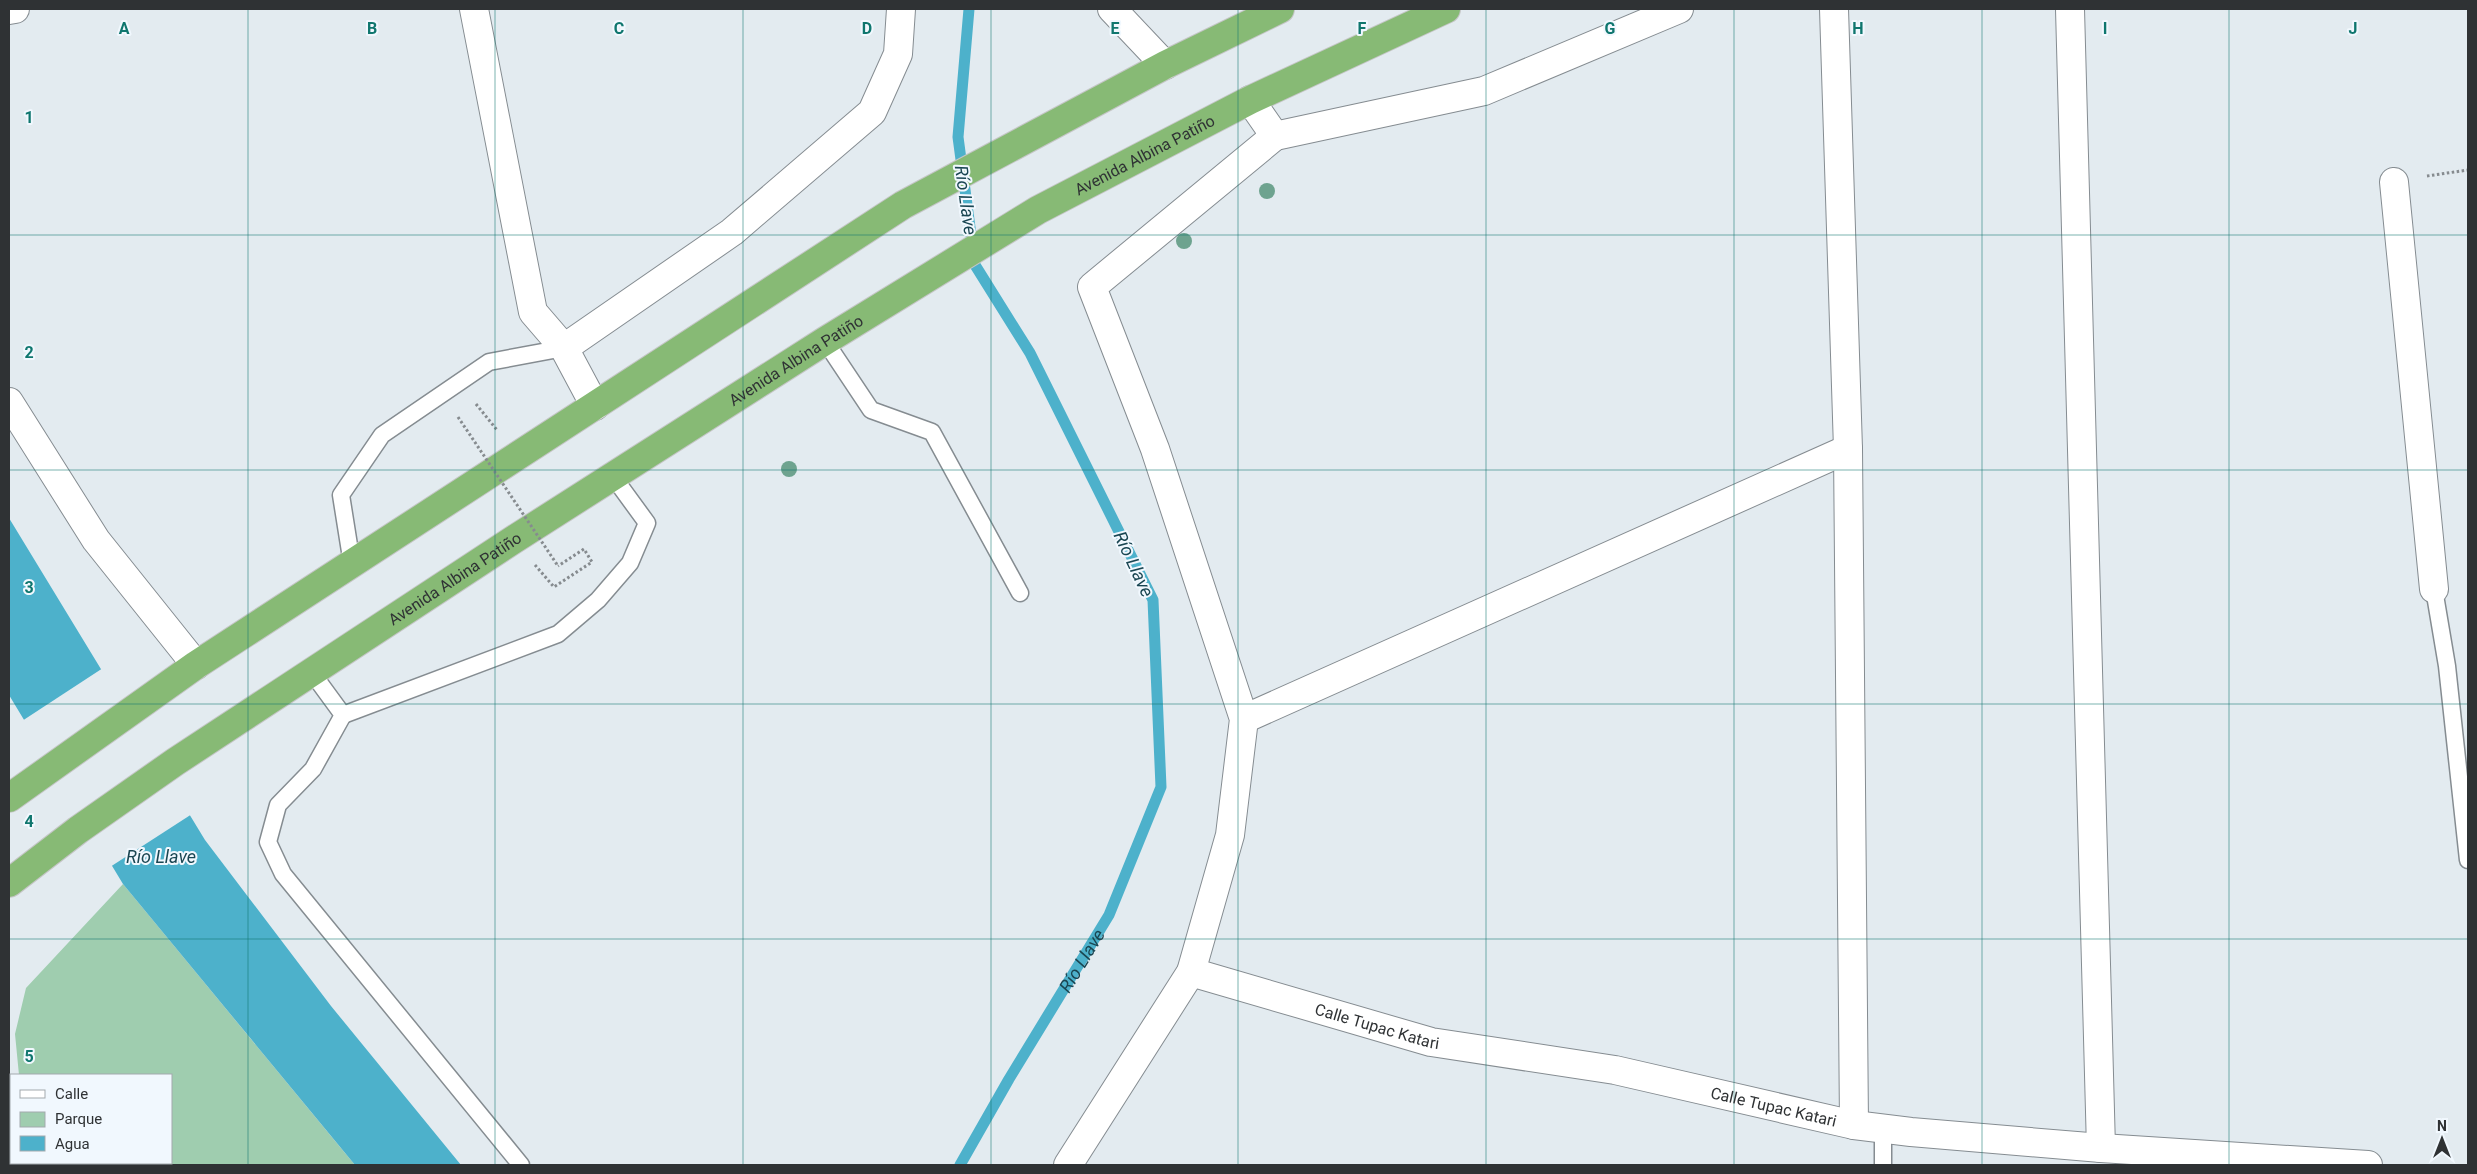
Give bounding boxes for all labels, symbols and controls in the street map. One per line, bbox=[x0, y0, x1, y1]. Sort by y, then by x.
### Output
text: A bbox=[119, 19, 130, 38]
text: B bbox=[367, 19, 377, 38]
text: C bbox=[614, 19, 624, 38]
text: D bbox=[862, 19, 872, 38]
text: E bbox=[1111, 19, 1120, 38]
text: F bbox=[1358, 19, 1367, 38]
text: G bbox=[1605, 19, 1616, 38]
text: H bbox=[1852, 19, 1864, 38]
text: I bbox=[2103, 19, 2107, 38]
text: J bbox=[2349, 19, 2357, 38]
text: 1 bbox=[24, 108, 34, 127]
street label: Avenida Albina Patiño bbox=[1071, 111, 1218, 199]
water label: Río Llave bbox=[951, 164, 981, 236]
street label: Avenida Albina Patiño bbox=[725, 311, 866, 410]
text: 2 bbox=[24, 343, 34, 362]
street label: Avenida Albina Patiño bbox=[385, 528, 525, 629]
water label: Río Llave bbox=[1110, 528, 1158, 600]
text: 3 bbox=[24, 578, 34, 597]
text: 4 bbox=[24, 812, 34, 831]
water label: Río Llave bbox=[126, 846, 196, 867]
water label: Río Llave bbox=[1054, 925, 1109, 996]
street label: Calle Tupac Katari bbox=[1313, 999, 1441, 1053]
text: 5 bbox=[24, 1047, 34, 1066]
legend bbox=[10, 1074, 172, 1164]
street label: Calle Tupac Katari bbox=[1709, 1083, 1839, 1130]
text: Calle bbox=[55, 1085, 88, 1103]
text: Parque bbox=[55, 1110, 102, 1128]
north arrow bbox=[2417, 1114, 2467, 1164]
text: N bbox=[2437, 1118, 2447, 1134]
text: Agua bbox=[55, 1135, 90, 1153]

